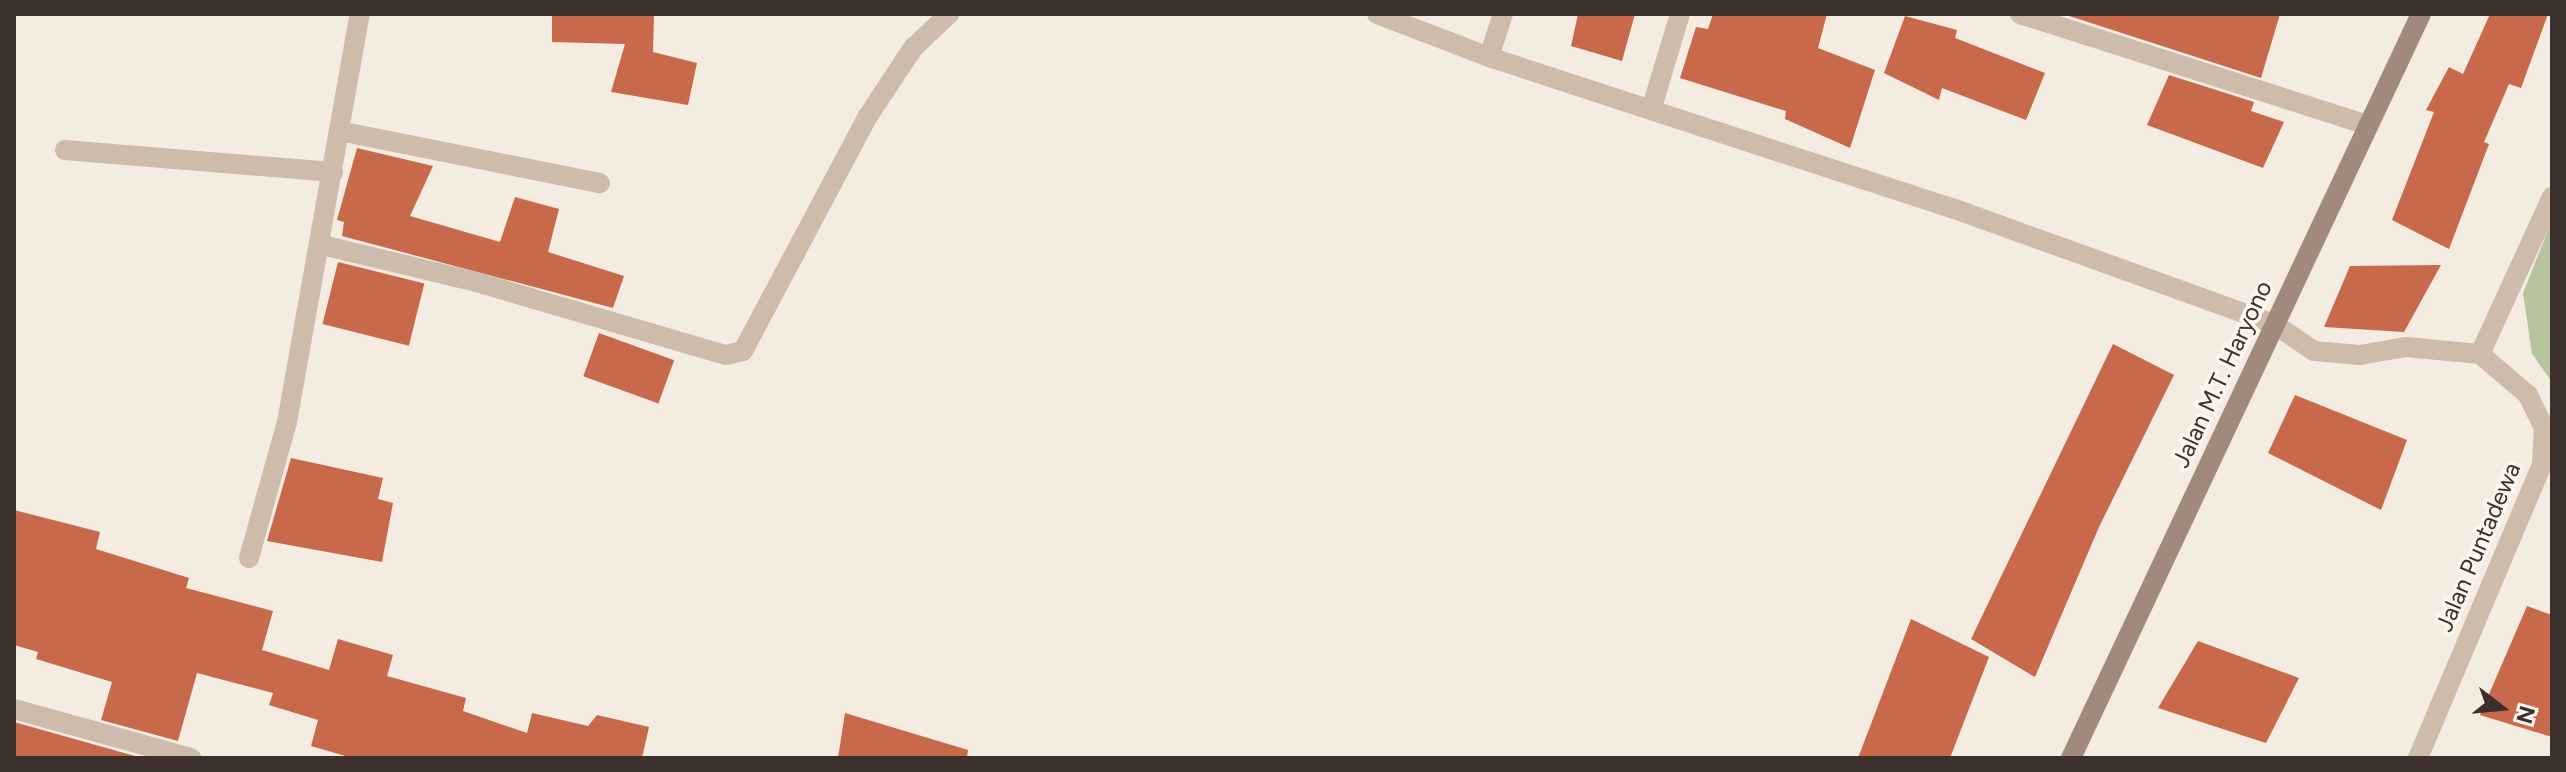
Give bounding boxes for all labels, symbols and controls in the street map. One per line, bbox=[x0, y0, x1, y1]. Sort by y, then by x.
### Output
street label: Jalan M.T. Haryono bbox=[2166, 276, 2278, 472]
street label: Jalan Puntadewa bbox=[2429, 458, 2527, 636]
north arrow bbox=[2462, 668, 2542, 748]
text: N bbox=[2510, 703, 2541, 727]

